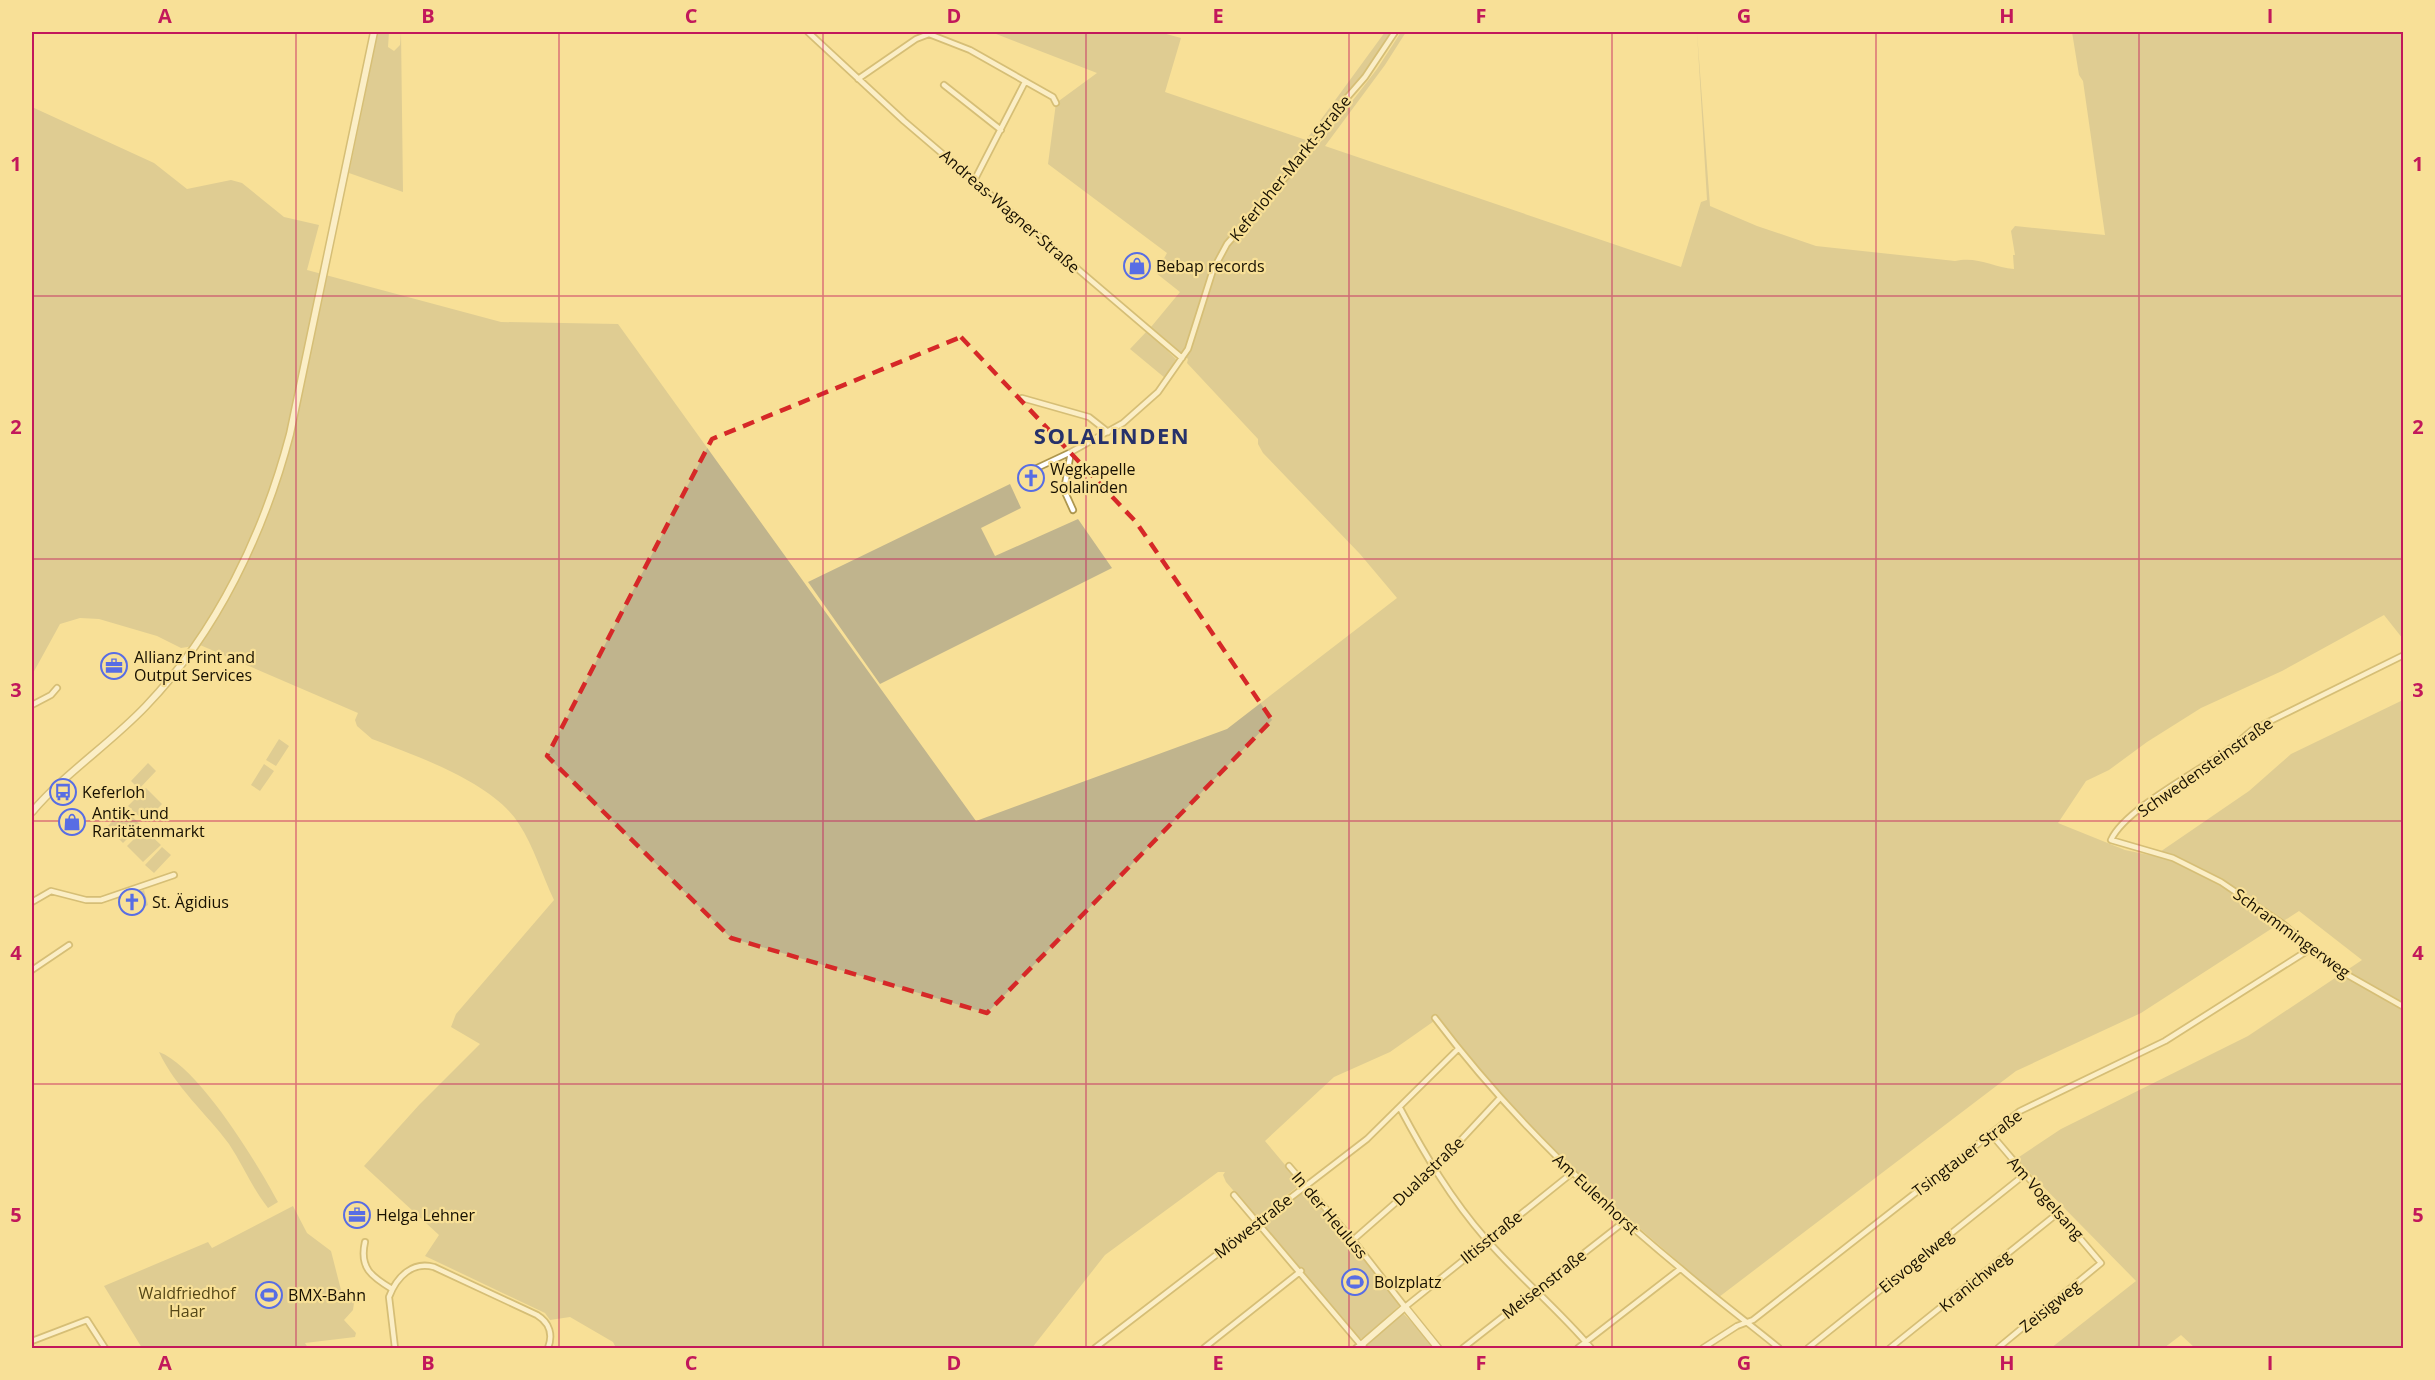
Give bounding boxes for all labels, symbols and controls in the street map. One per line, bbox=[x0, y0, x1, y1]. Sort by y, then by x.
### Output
text: A bbox=[158, 2, 172, 29]
text: B bbox=[421, 2, 435, 29]
text: C bbox=[685, 2, 698, 29]
text: D bbox=[947, 2, 961, 29]
text: E bbox=[1212, 2, 1224, 29]
text: F bbox=[1476, 2, 1486, 29]
text: G bbox=[1737, 2, 1751, 29]
text: H bbox=[1999, 2, 2015, 29]
text: I bbox=[2267, 2, 2273, 29]
street label: Keferloher-Markt-Straße bbox=[1224, 90, 1356, 246]
street label: Andreas-Wagner-Straße bbox=[935, 144, 1085, 278]
text: 1 bbox=[10, 150, 22, 177]
text: 1 bbox=[2412, 150, 2424, 177]
shop icon: Bebap records bbox=[1122, 251, 1152, 281]
place label: Bebap records bbox=[1156, 255, 1265, 277]
text: 2 bbox=[10, 413, 22, 440]
text: 2 bbox=[2412, 413, 2424, 440]
district label: SOLALINDEN bbox=[1034, 420, 1190, 450]
place label: Wegkapelle Solalinden bbox=[1050, 458, 1136, 498]
church icon: Wegkapelle Solalinden bbox=[1016, 463, 1046, 493]
place label: Allianz Print and Output Services bbox=[134, 646, 255, 686]
office icon: Allianz Print and Output Services bbox=[99, 651, 129, 681]
text: 3 bbox=[10, 676, 22, 703]
text: 3 bbox=[2412, 676, 2424, 703]
street label: Schwedensteinstraße bbox=[2133, 712, 2277, 822]
bus stop icon: Keferloh bbox=[48, 777, 78, 807]
place label: Keferloh bbox=[82, 781, 145, 803]
place label: Antik- und Raritätenmarkt bbox=[92, 802, 205, 842]
shop icon: Antik- und Raritätenmarkt bbox=[57, 807, 87, 837]
street label: Schrammingerweg bbox=[2229, 883, 2355, 983]
church icon: St. Ägidius bbox=[117, 887, 147, 917]
place label: St. Ägidius bbox=[152, 891, 229, 913]
text: 4 bbox=[10, 939, 22, 966]
text: 4 bbox=[2412, 939, 2424, 966]
street label: Tsingtauer Straße bbox=[1908, 1105, 2026, 1201]
street label: Dualastraße bbox=[1388, 1131, 1468, 1211]
street label: Am Eulenhorst bbox=[1548, 1148, 1644, 1240]
street label: Am Vogelsang bbox=[2003, 1152, 2090, 1245]
street label: In der Heuluss bbox=[1287, 1167, 1373, 1263]
street label: Möwestraße bbox=[1210, 1189, 1296, 1263]
office icon: Helga Lehner bbox=[342, 1200, 372, 1230]
text: 5 bbox=[10, 1201, 22, 1228]
text: 5 bbox=[2412, 1201, 2424, 1228]
place label: Helga Lehner bbox=[376, 1204, 476, 1226]
street label: Iltisstraße bbox=[1455, 1205, 1527, 1269]
street label: Eisvogelweg bbox=[1874, 1224, 1958, 1298]
street label: Meisenstraße bbox=[1497, 1244, 1591, 1324]
street label: Kranichweg bbox=[1934, 1245, 2016, 1317]
sports icon: Bolzplatz bbox=[1340, 1267, 1370, 1297]
place label: Bolzplatz bbox=[1374, 1271, 1441, 1293]
street label: Zeisigweg bbox=[2015, 1274, 2085, 1337]
sports icon: BMX-Bahn bbox=[254, 1280, 284, 1310]
park label: Waldfriedhof Haar bbox=[138, 1282, 237, 1322]
place label: BMX-Bahn bbox=[288, 1284, 366, 1306]
text: A bbox=[158, 1349, 172, 1376]
text: B bbox=[421, 1349, 435, 1376]
text: C bbox=[685, 1349, 698, 1376]
text: D bbox=[947, 1349, 961, 1376]
text: E bbox=[1212, 1349, 1224, 1376]
text: F bbox=[1476, 1349, 1486, 1376]
text: G bbox=[1737, 1349, 1751, 1376]
text: H bbox=[1999, 1349, 2015, 1376]
text: I bbox=[2267, 1349, 2273, 1376]

